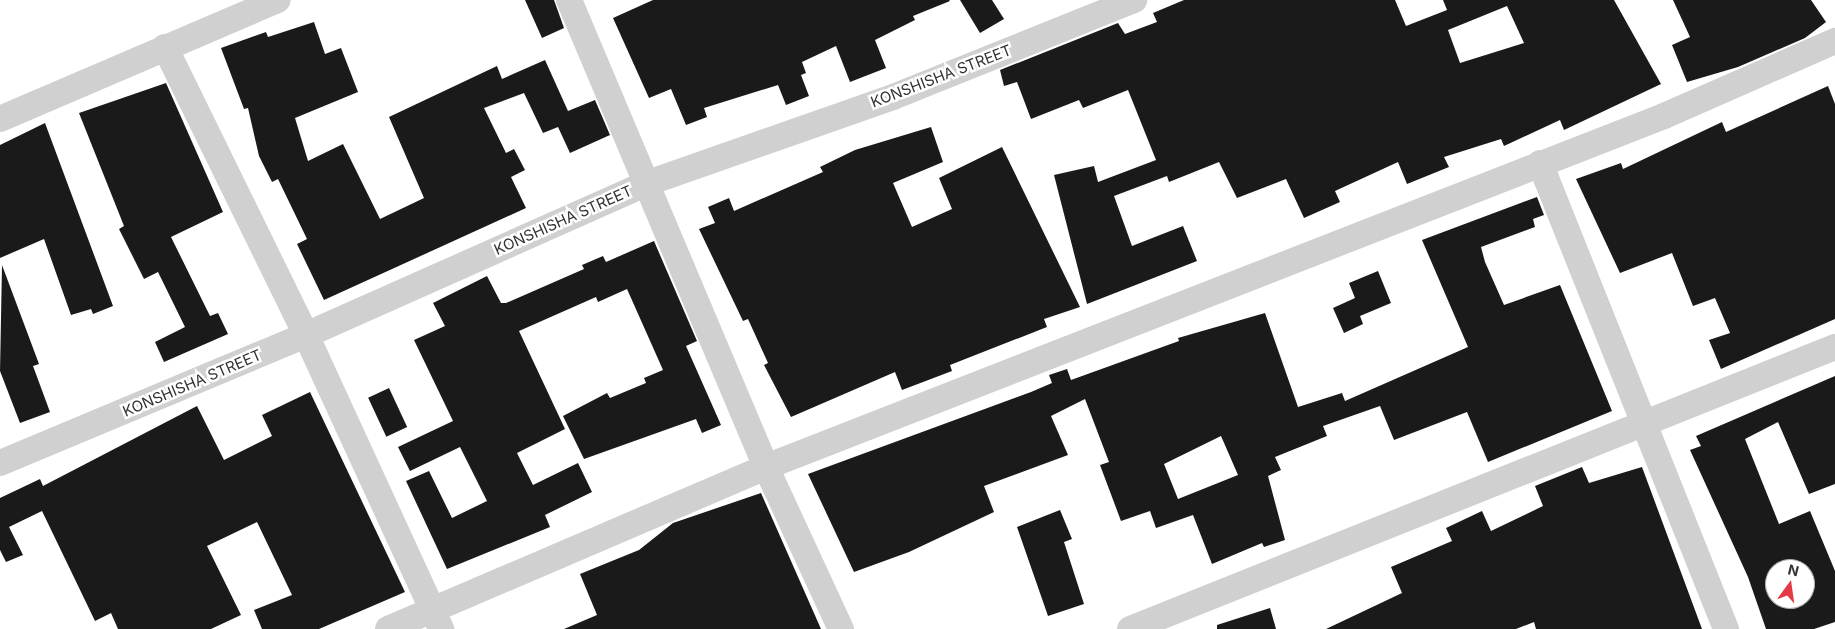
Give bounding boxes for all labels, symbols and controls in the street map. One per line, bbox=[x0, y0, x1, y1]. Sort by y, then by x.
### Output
street label: KONSHISHA STREET bbox=[868, 41, 1014, 111]
street label: KONSHISHA STREET bbox=[491, 181, 635, 259]
street label: KONSHISHA STREET bbox=[120, 346, 264, 420]
north arrow bbox=[1765, 559, 1815, 609]
text: N bbox=[1786, 560, 1801, 579]

